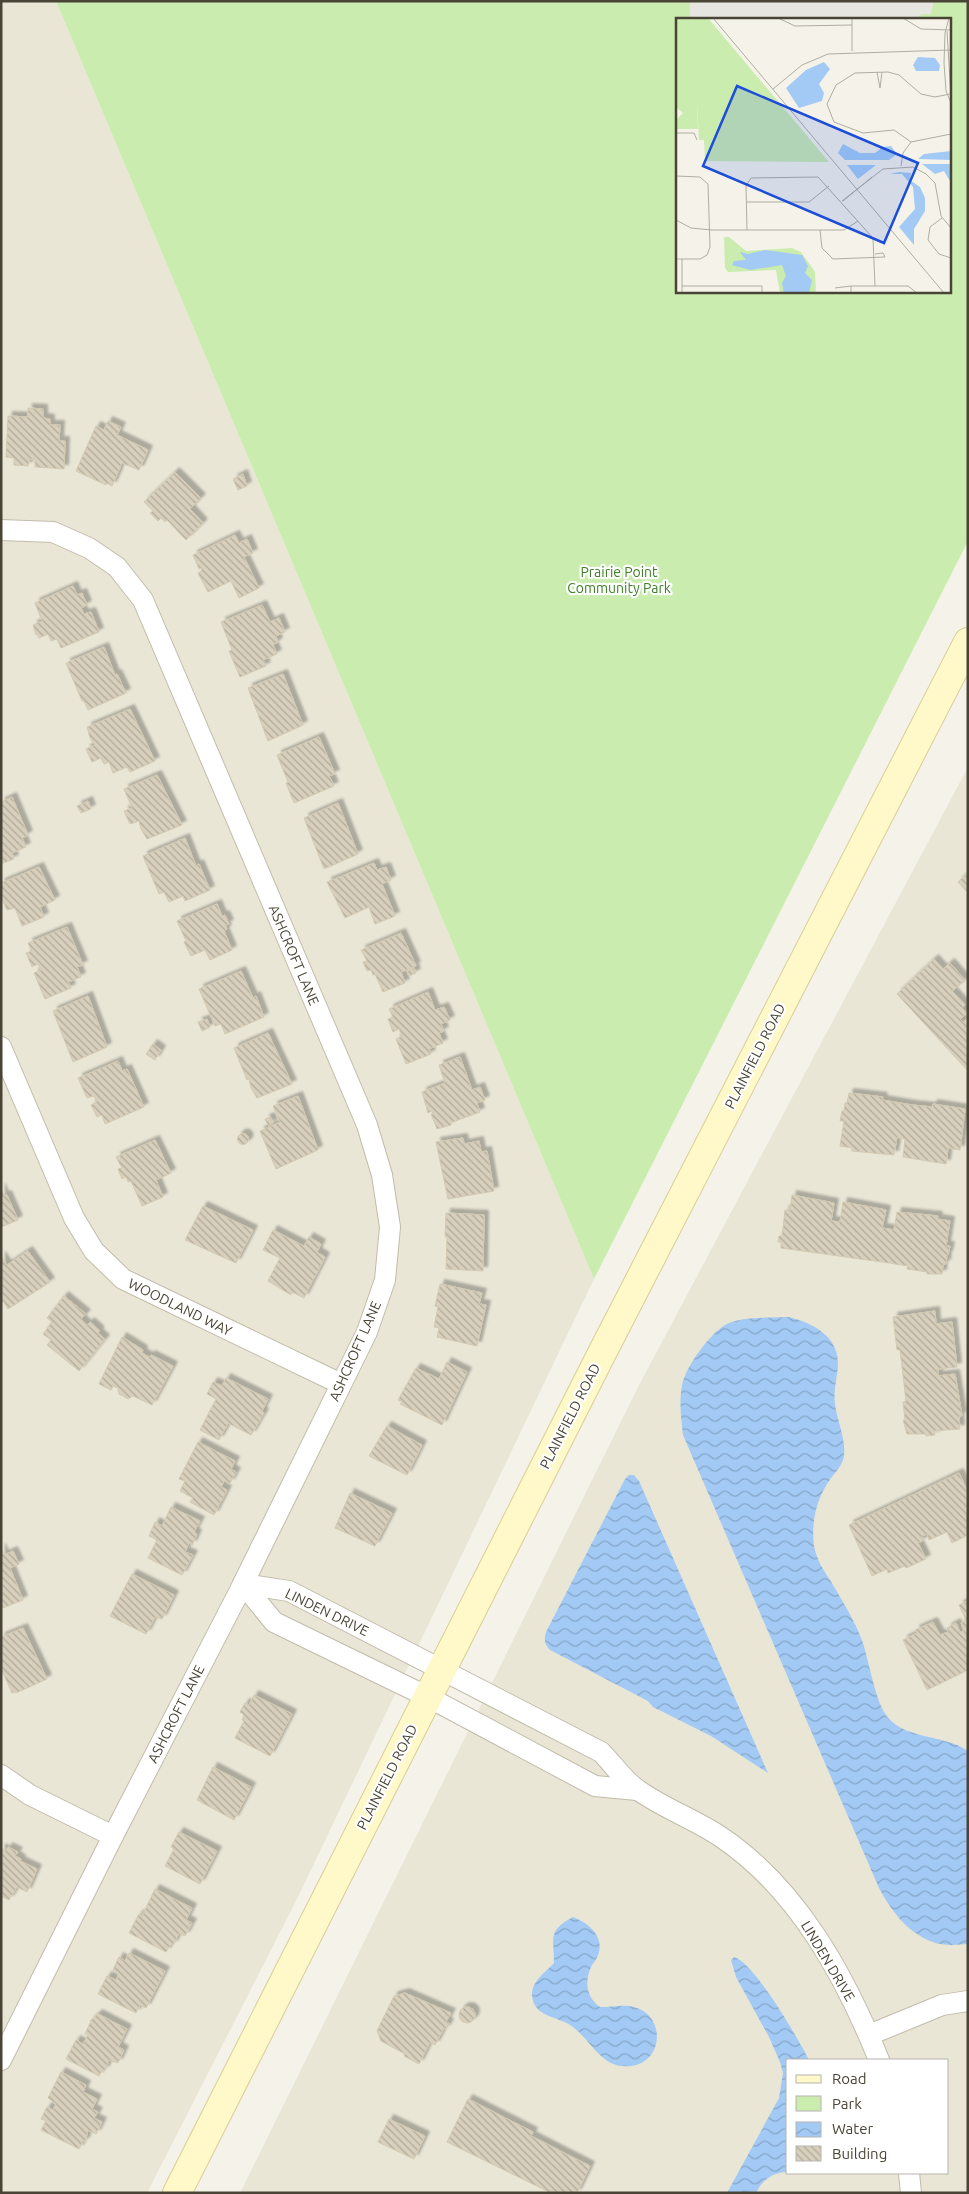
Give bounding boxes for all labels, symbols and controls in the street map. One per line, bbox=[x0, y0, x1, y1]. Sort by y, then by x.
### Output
inset map bbox=[676, 18, 952, 292]
park label: Prairie Point Community Park bbox=[567, 564, 671, 596]
street label: ASHCROFT LANE bbox=[266, 902, 322, 1008]
street label: PLAINFIELD ROAD bbox=[722, 1001, 789, 1111]
street label: WOODLAND WAY bbox=[126, 1275, 234, 1339]
street label: ASHCROFT LANE bbox=[326, 1298, 384, 1403]
street label: PLAINFIELD ROAD bbox=[537, 1361, 604, 1471]
street label: LINDEN DRIVE bbox=[283, 1585, 371, 1639]
street label: ASHCROFT LANE bbox=[144, 1662, 208, 1766]
street label: PLAINFIELD ROAD bbox=[354, 1722, 421, 1832]
street label: LINDEN DRIVE bbox=[798, 1918, 858, 2004]
legend bbox=[786, 2059, 949, 2174]
text: Road bbox=[832, 2070, 867, 2087]
text: Park bbox=[832, 2095, 862, 2112]
text: Water bbox=[832, 2120, 873, 2137]
text: Building bbox=[832, 2145, 887, 2162]

